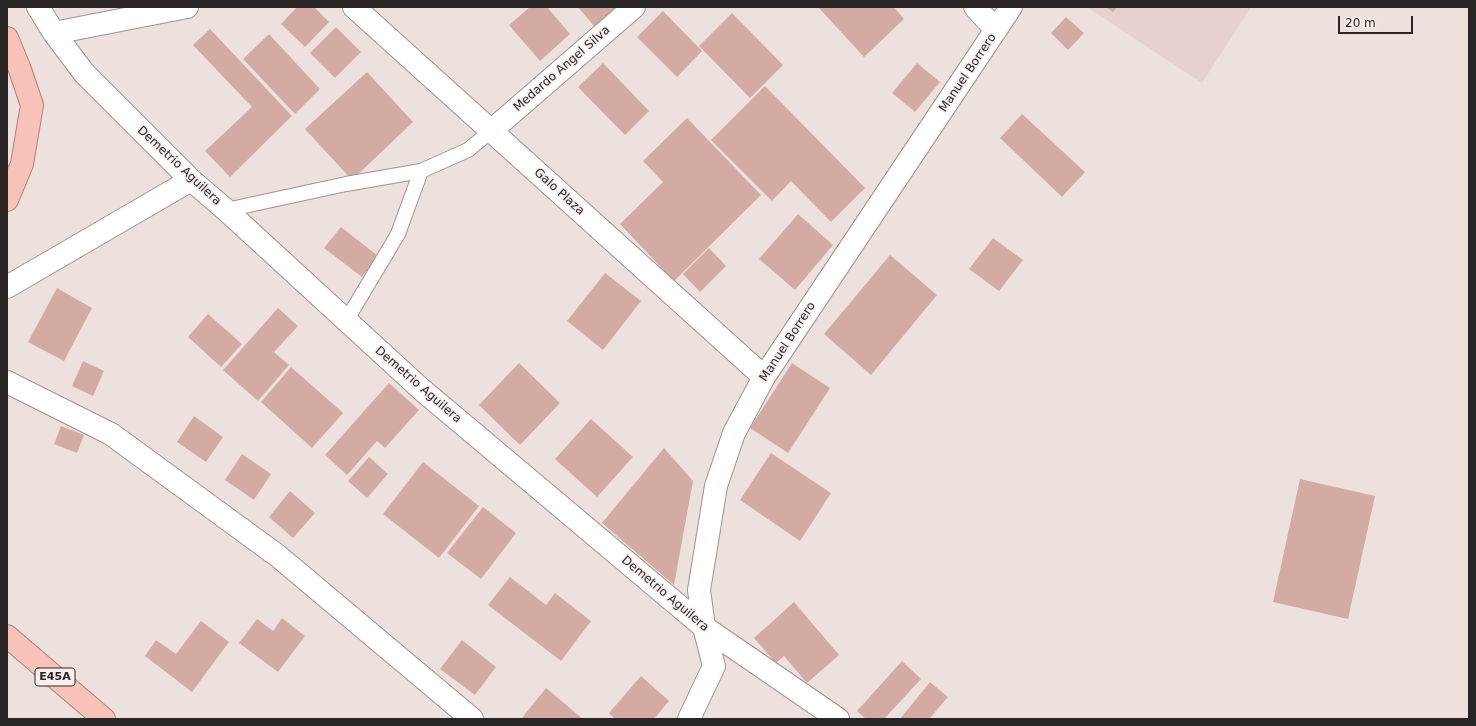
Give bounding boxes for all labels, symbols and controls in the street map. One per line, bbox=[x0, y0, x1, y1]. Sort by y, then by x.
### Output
scale bar bbox=[1340, 8, 1415, 34]
text: 20 m bbox=[1345, 16, 1376, 30]
street label: Medardo Angel Silva bbox=[511, 23, 613, 115]
street label: Manuel Borrero bbox=[936, 31, 1000, 115]
street label: Demetrio Aguilera bbox=[134, 123, 224, 209]
street label: Galo Plaza bbox=[531, 166, 587, 218]
street label: Manuel Borrero bbox=[757, 300, 819, 384]
street label: Demetrio Aguilera bbox=[372, 344, 464, 426]
street label: Demetrio Aguilera bbox=[618, 553, 712, 635]
road number: E45A bbox=[35, 668, 75, 686]

